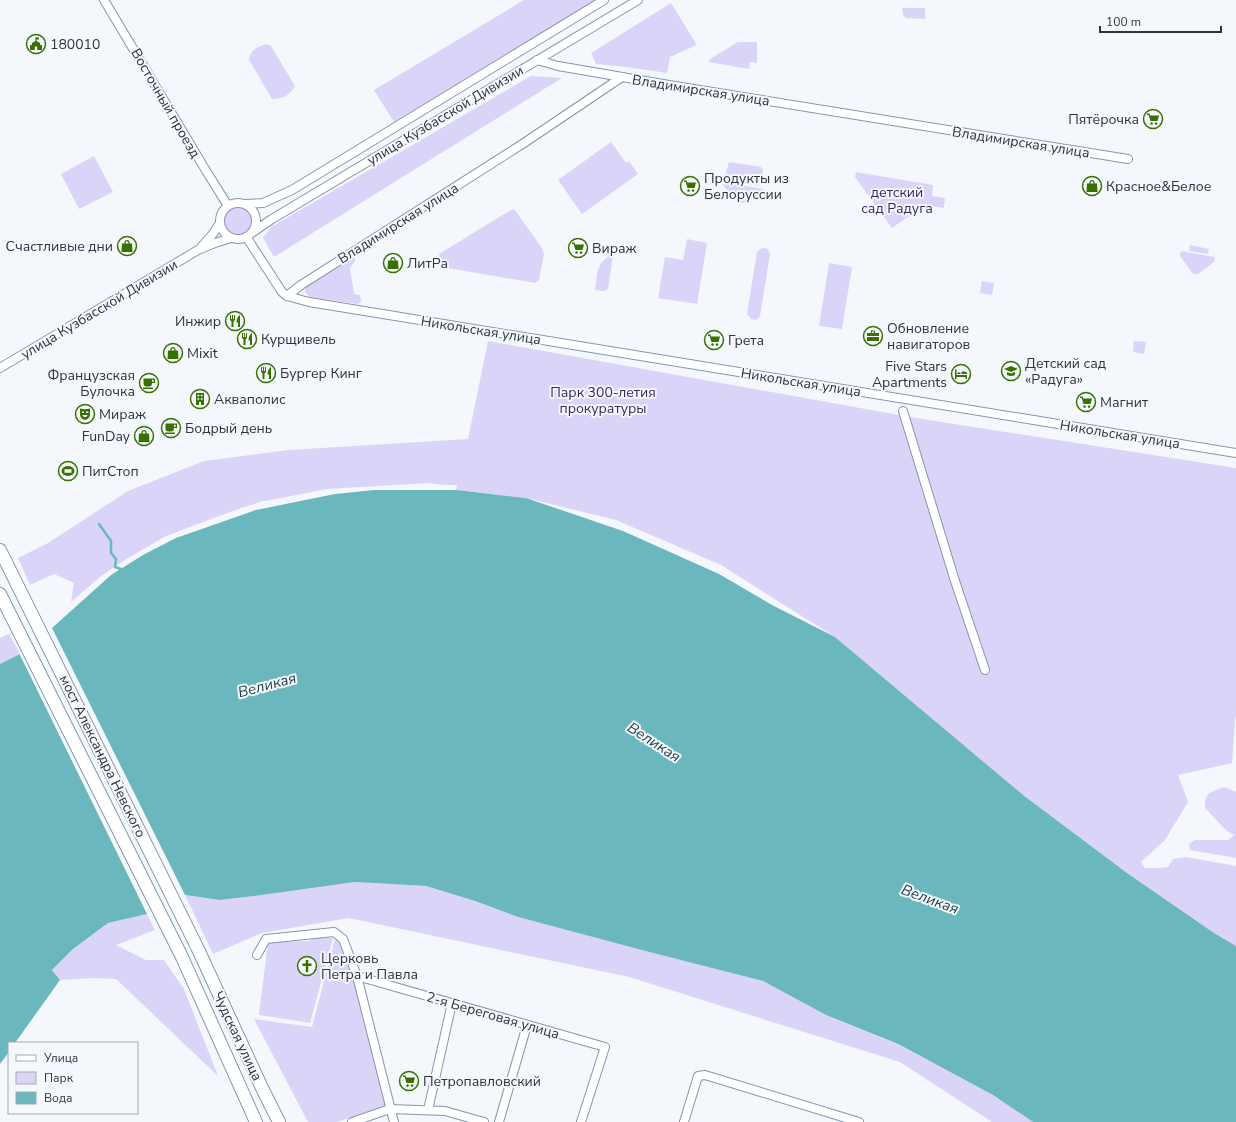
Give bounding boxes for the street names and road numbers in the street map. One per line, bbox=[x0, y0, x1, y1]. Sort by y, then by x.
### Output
street label: Восточный проезд bbox=[126, 45, 205, 161]
street label: улица Кузбасской Дивизии bbox=[363, 61, 527, 170]
street label: Владимирская улица bbox=[631, 70, 771, 111]
street label: Владимирская улица bbox=[951, 122, 1091, 163]
street label: Владимирская улица bbox=[334, 179, 462, 268]
street label: улица Кузбасской Дивизии bbox=[17, 255, 181, 364]
street label: Никольская улица bbox=[420, 312, 542, 349]
street label: Никольская улица bbox=[740, 364, 862, 401]
street label: Никольская улица bbox=[1059, 416, 1181, 453]
street label: мост Александра Невского bbox=[55, 672, 150, 841]
street label: 2-я Береговая улица bbox=[424, 987, 562, 1044]
street label: Чудская улица bbox=[209, 988, 267, 1084]

